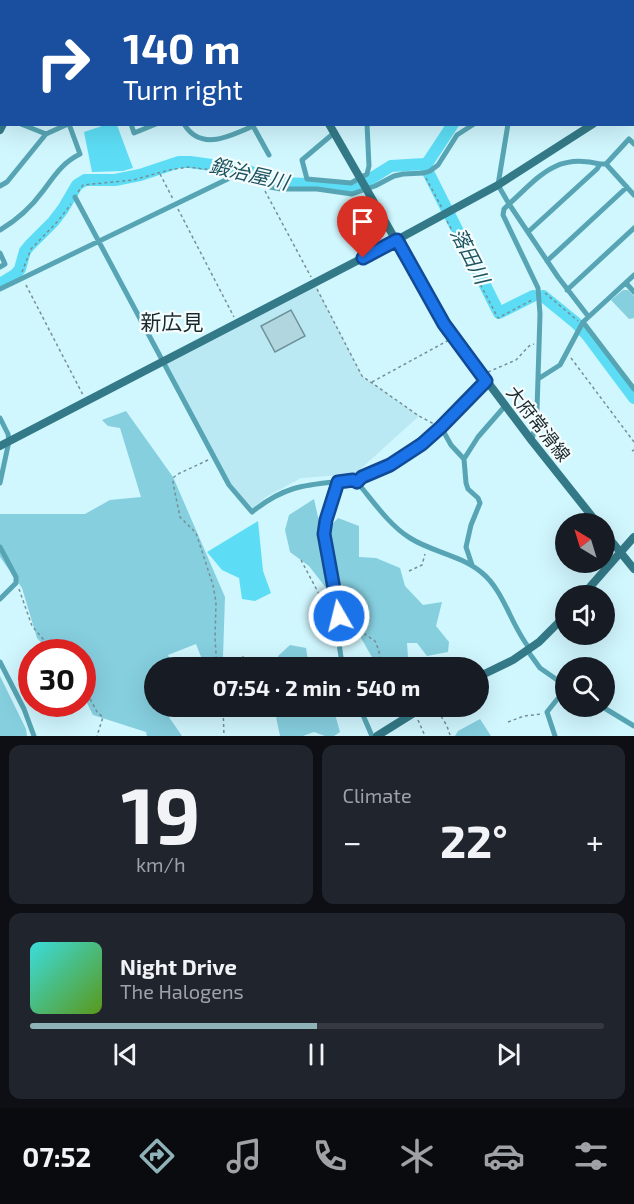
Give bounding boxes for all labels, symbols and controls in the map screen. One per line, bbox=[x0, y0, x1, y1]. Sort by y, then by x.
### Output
text: 140 m bbox=[123, 22, 240, 72]
icon: right bbox=[24, 24, 102, 102]
text: Turn right bbox=[123, 73, 243, 105]
water label: 鍛治屋川 bbox=[208, 152, 293, 194]
pin bbox=[337, 196, 388, 258]
icon: arrive bbox=[346, 205, 379, 238]
water label: 落田川 bbox=[447, 223, 496, 290]
district label: 新広見 bbox=[141, 309, 204, 334]
street label: 大府常滑線 bbox=[502, 381, 575, 466]
north arrow bbox=[555, 513, 615, 573]
map controls bbox=[555, 513, 615, 717]
position arrow bbox=[307, 584, 371, 648]
button: sound bbox=[555, 585, 615, 645]
speed limit sign: 30 bbox=[18, 639, 96, 717]
button: search bbox=[555, 657, 615, 717]
text: 07:54 · 2 min · 540 m bbox=[213, 674, 420, 700]
text: 19 bbox=[121, 766, 201, 860]
text: Climate bbox=[343, 783, 412, 807]
text: 22° bbox=[440, 813, 508, 867]
text: − bbox=[343, 821, 362, 861]
text: + bbox=[586, 821, 604, 861]
text: km/h bbox=[136, 852, 186, 876]
text: Night Drive bbox=[120, 953, 237, 979]
text: The Halogens bbox=[120, 979, 244, 1003]
icon: previous bbox=[109, 1038, 142, 1071]
icon: pause bbox=[300, 1038, 333, 1071]
icon: next bbox=[492, 1038, 525, 1071]
icon: directions bbox=[136, 1135, 178, 1177]
icon: music bbox=[223, 1135, 265, 1177]
icon: phone bbox=[309, 1135, 351, 1177]
icon: climate bbox=[396, 1135, 438, 1177]
icon: car bbox=[483, 1135, 525, 1177]
icon: filters bbox=[570, 1135, 612, 1177]
text: 07:52 bbox=[22, 1140, 91, 1172]

